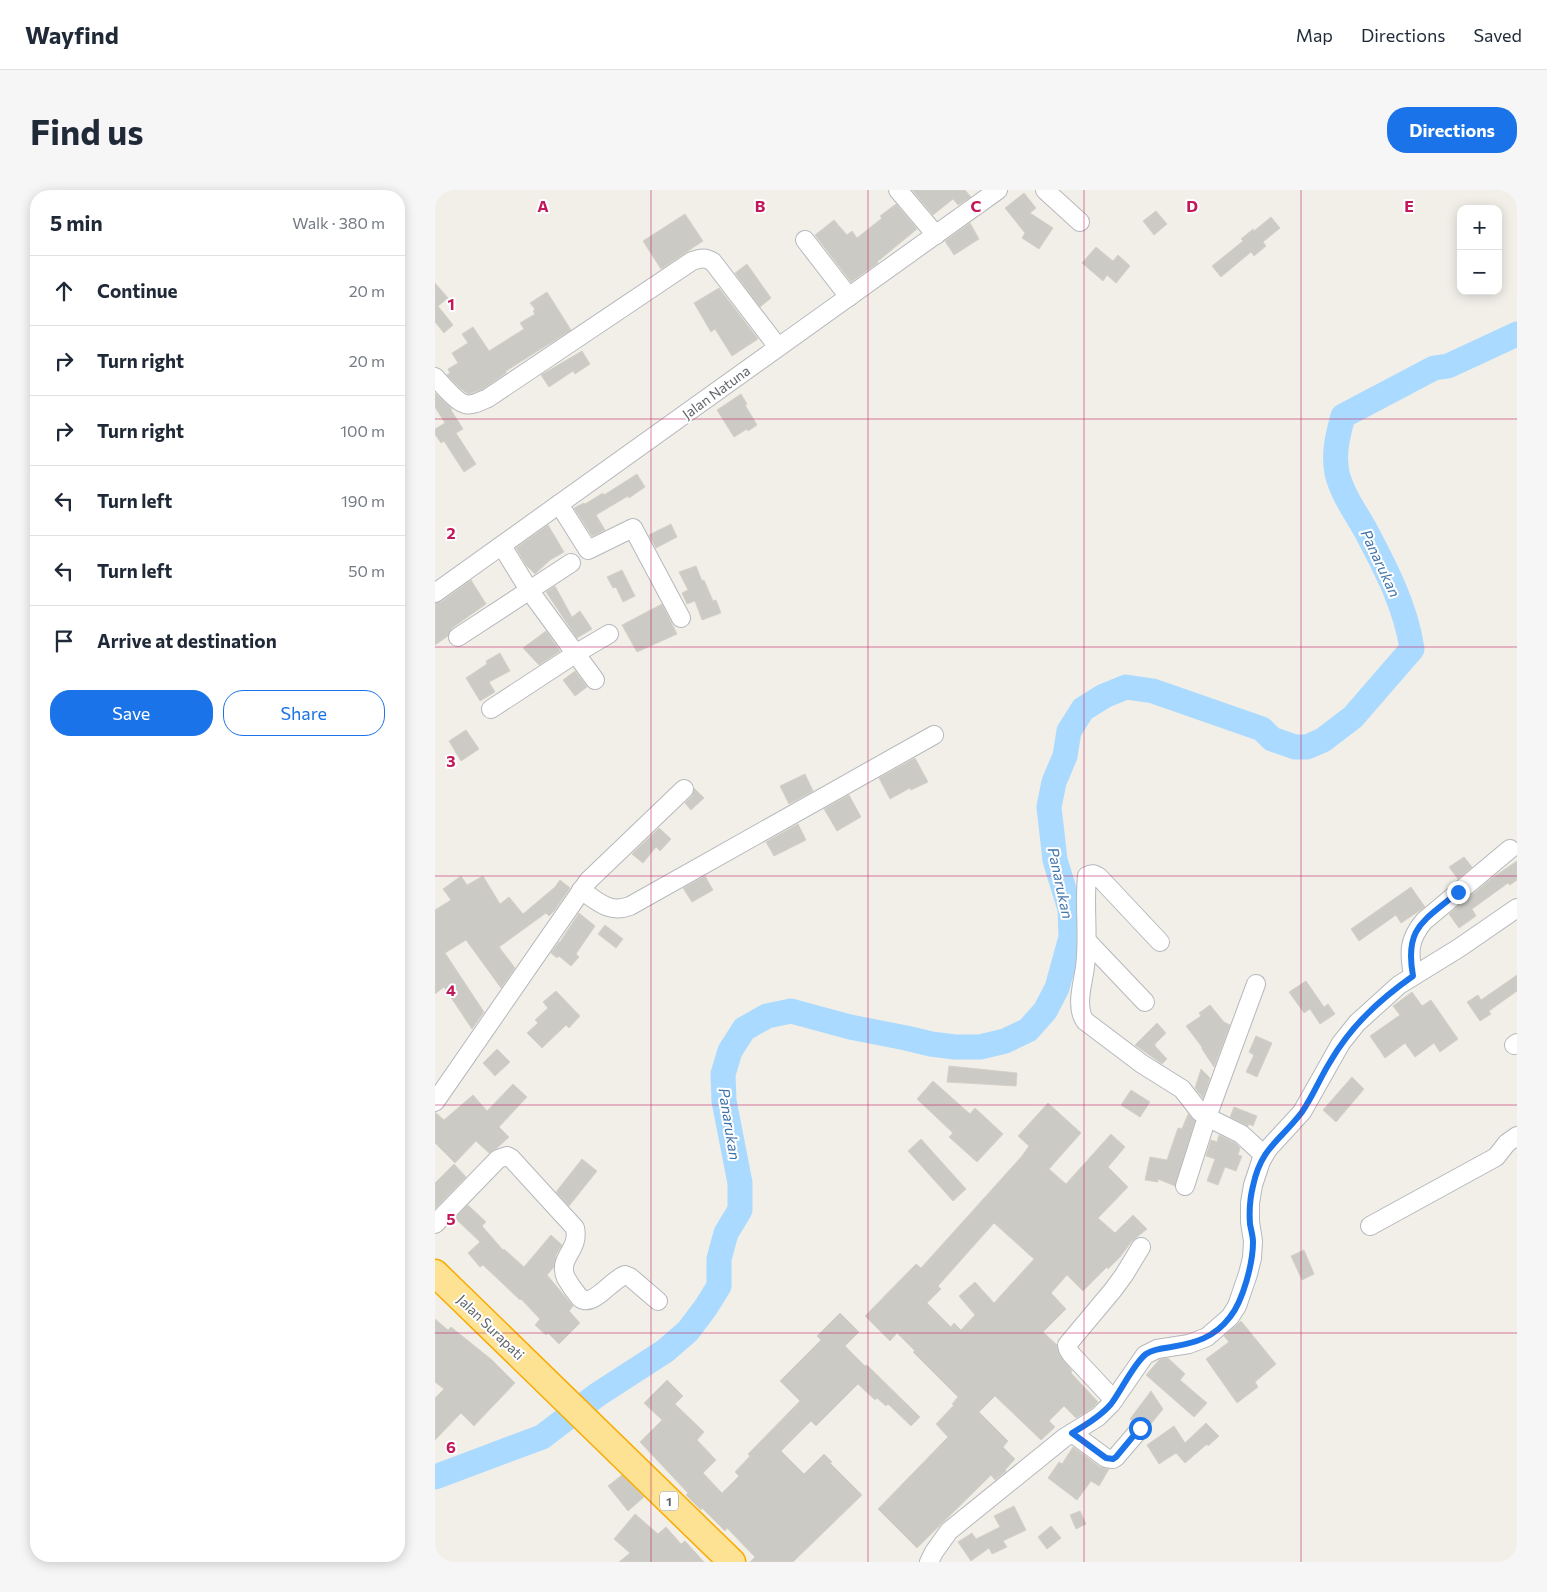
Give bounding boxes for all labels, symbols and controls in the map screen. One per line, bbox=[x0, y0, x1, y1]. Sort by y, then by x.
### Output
text: Wayfind bbox=[25, 20, 119, 49]
text: Map bbox=[1296, 24, 1333, 46]
text: Directions bbox=[1361, 24, 1445, 46]
text: Saved bbox=[1473, 24, 1522, 46]
button: Directions bbox=[1387, 107, 1517, 153]
text: Find us bbox=[30, 109, 144, 152]
text: A bbox=[537, 196, 549, 215]
text: B bbox=[755, 196, 766, 215]
text: C bbox=[971, 196, 982, 215]
text: D bbox=[1186, 196, 1198, 215]
text: E bbox=[1404, 196, 1414, 215]
map controls bbox=[1457, 205, 1502, 295]
button: + bbox=[1457, 205, 1502, 250]
text: 5 min bbox=[50, 210, 103, 235]
text: Walk · 380 m bbox=[292, 213, 385, 232]
button: − bbox=[1457, 250, 1502, 295]
icon: ahead bbox=[50, 277, 78, 305]
text: Continue bbox=[97, 279, 177, 302]
text: 20 m bbox=[349, 281, 385, 300]
text: 1 bbox=[447, 294, 455, 313]
icon: right bbox=[50, 347, 78, 375]
text: Turn right bbox=[97, 349, 184, 372]
text: 20 m bbox=[349, 351, 385, 370]
street label: Jalan Natuna bbox=[679, 362, 753, 422]
icon: right bbox=[50, 417, 78, 445]
text: Turn right bbox=[97, 419, 184, 442]
text: 100 m bbox=[340, 421, 385, 440]
icon: left bbox=[50, 487, 78, 515]
text: Turn left bbox=[97, 489, 172, 512]
text: 190 m bbox=[341, 491, 385, 510]
text: 2 bbox=[446, 523, 456, 542]
water label: Panarukan bbox=[1358, 526, 1404, 600]
icon: left bbox=[50, 557, 78, 585]
text: Turn left bbox=[97, 559, 172, 582]
text: 50 m bbox=[348, 561, 385, 580]
icon: arrive bbox=[50, 627, 78, 655]
text: Arrive at destination bbox=[97, 629, 277, 652]
button: Save bbox=[50, 690, 213, 736]
button: Share bbox=[223, 690, 385, 736]
text: 3 bbox=[446, 751, 456, 770]
water label: Panarukan bbox=[1045, 846, 1077, 920]
route end bbox=[1447, 881, 1470, 904]
text: 4 bbox=[446, 980, 456, 999]
water label: Panarukan bbox=[715, 1087, 745, 1161]
text: 5 bbox=[446, 1209, 456, 1228]
street label: Jalan Surapati bbox=[454, 1291, 528, 1363]
route start bbox=[1129, 1417, 1152, 1440]
text: 6 bbox=[446, 1437, 456, 1456]
road number: 1 bbox=[660, 1492, 678, 1510]

